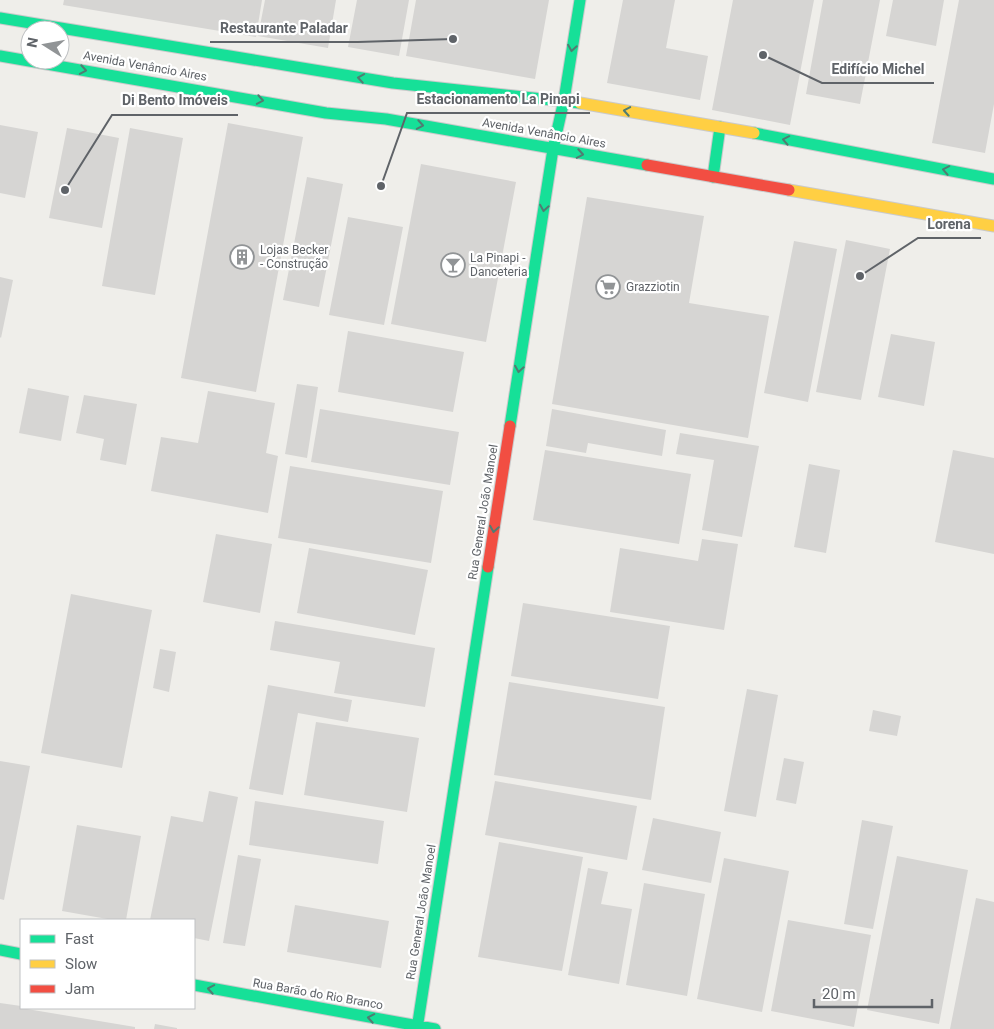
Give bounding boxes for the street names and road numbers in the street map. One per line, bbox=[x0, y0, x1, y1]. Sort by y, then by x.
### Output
street label: Avenida Venâncio Aires bbox=[82, 48, 208, 84]
street label: Avenida Venâncio Aires bbox=[481, 115, 607, 151]
street label: Rua General João Manoel bbox=[465, 443, 501, 581]
street label: Rua General João Manoel bbox=[403, 843, 439, 981]
street label: Rua Barão do Rio Branco bbox=[252, 976, 384, 1012]

